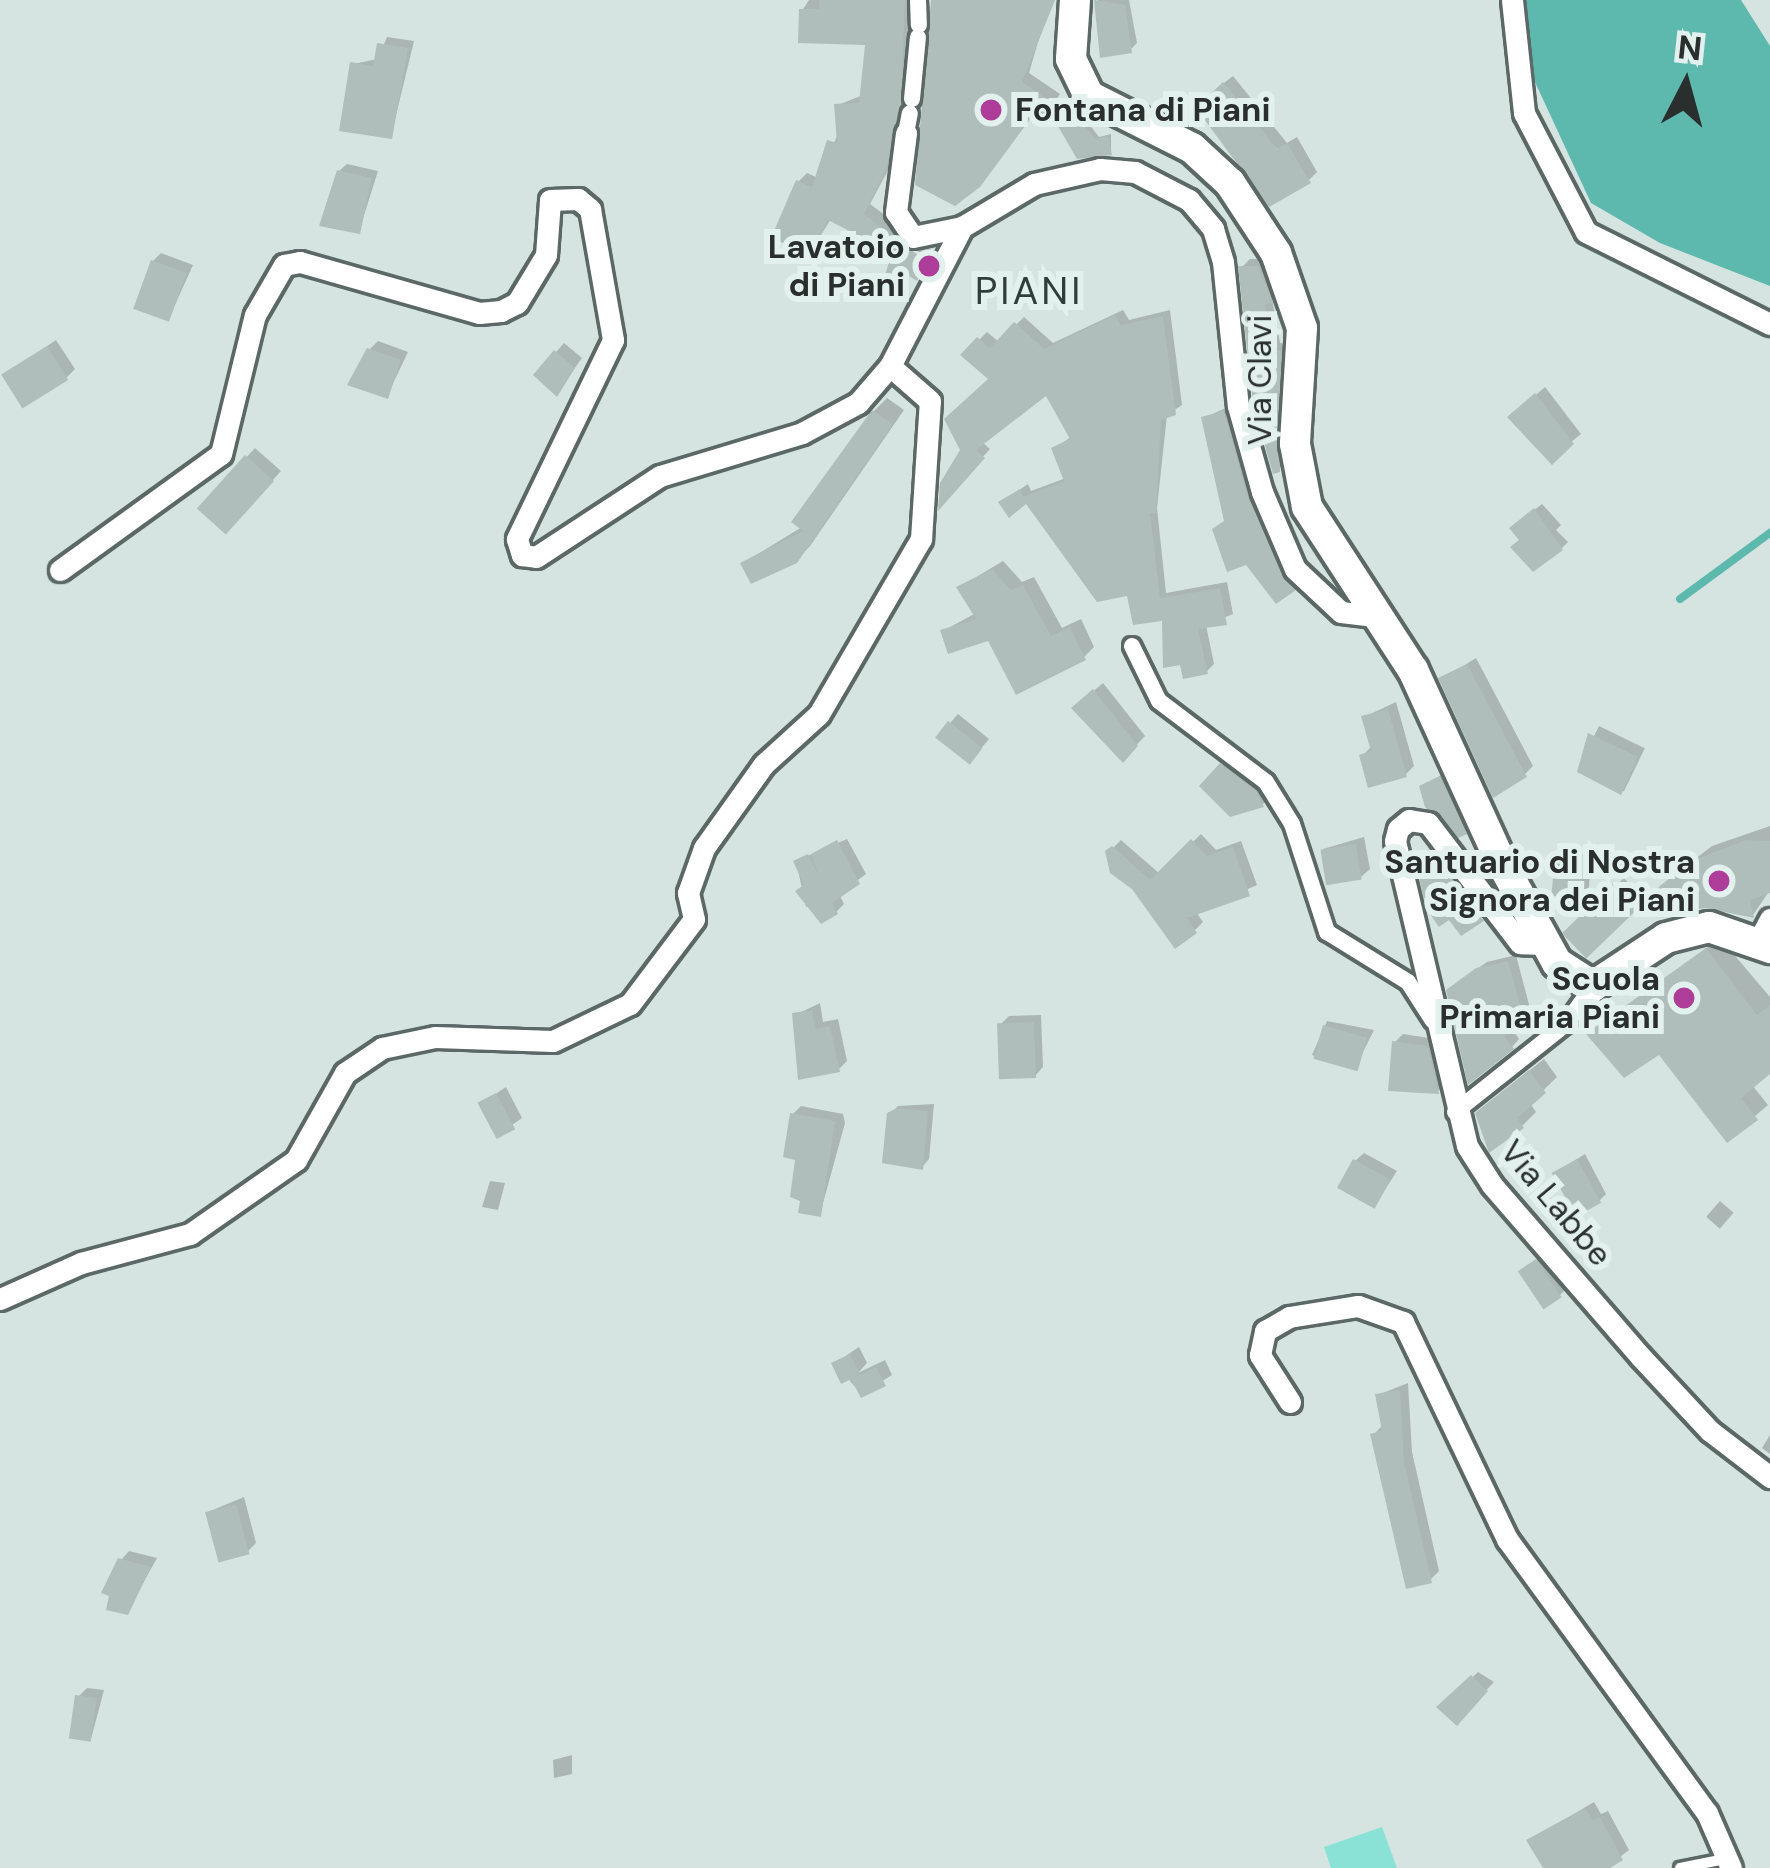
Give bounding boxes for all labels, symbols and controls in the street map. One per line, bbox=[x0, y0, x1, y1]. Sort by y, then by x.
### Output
north arrow bbox=[1626, 24, 1746, 144]
text: N bbox=[1676, 25, 1704, 70]
place label: Fontana di Piani bbox=[1015, 90, 1271, 130]
marker: Fontana di Piani bbox=[978, 97, 1004, 123]
place label: Lavatoio di Piani bbox=[768, 227, 905, 305]
marker: Lavatoio di Piani bbox=[916, 253, 942, 279]
district label: PIANI bbox=[975, 268, 1083, 314]
street label: Via Clavi bbox=[1240, 315, 1280, 445]
place label: Santuario di Nostra Signora dei Piani bbox=[1384, 842, 1695, 920]
marker: Santuario di Nostra Signora dei Piani bbox=[1706, 868, 1732, 894]
place label: Scuola Primaria Piani bbox=[1439, 959, 1660, 1037]
marker: Scuola Primaria Piani bbox=[1671, 985, 1697, 1011]
street label: Via Labbe bbox=[1492, 1132, 1620, 1274]

